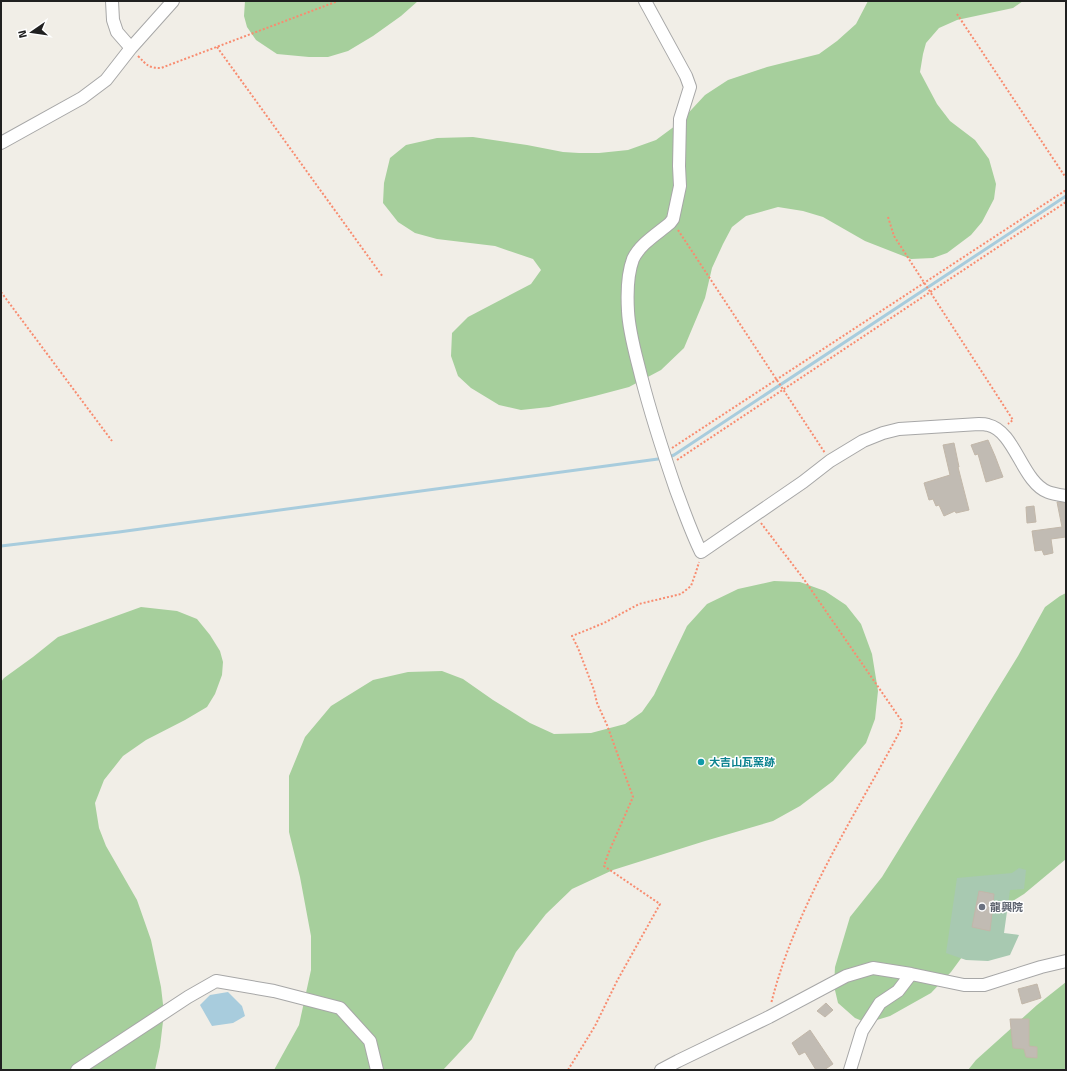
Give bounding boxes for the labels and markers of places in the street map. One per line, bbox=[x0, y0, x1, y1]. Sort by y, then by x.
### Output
place label: 大吉山瓦窯跡 bbox=[709, 754, 775, 770]
marker: 大吉山瓦窯跡 bbox=[696, 757, 706, 767]
place label: 龍興院 bbox=[990, 899, 1023, 915]
marker: 龍興院 bbox=[977, 902, 987, 912]

